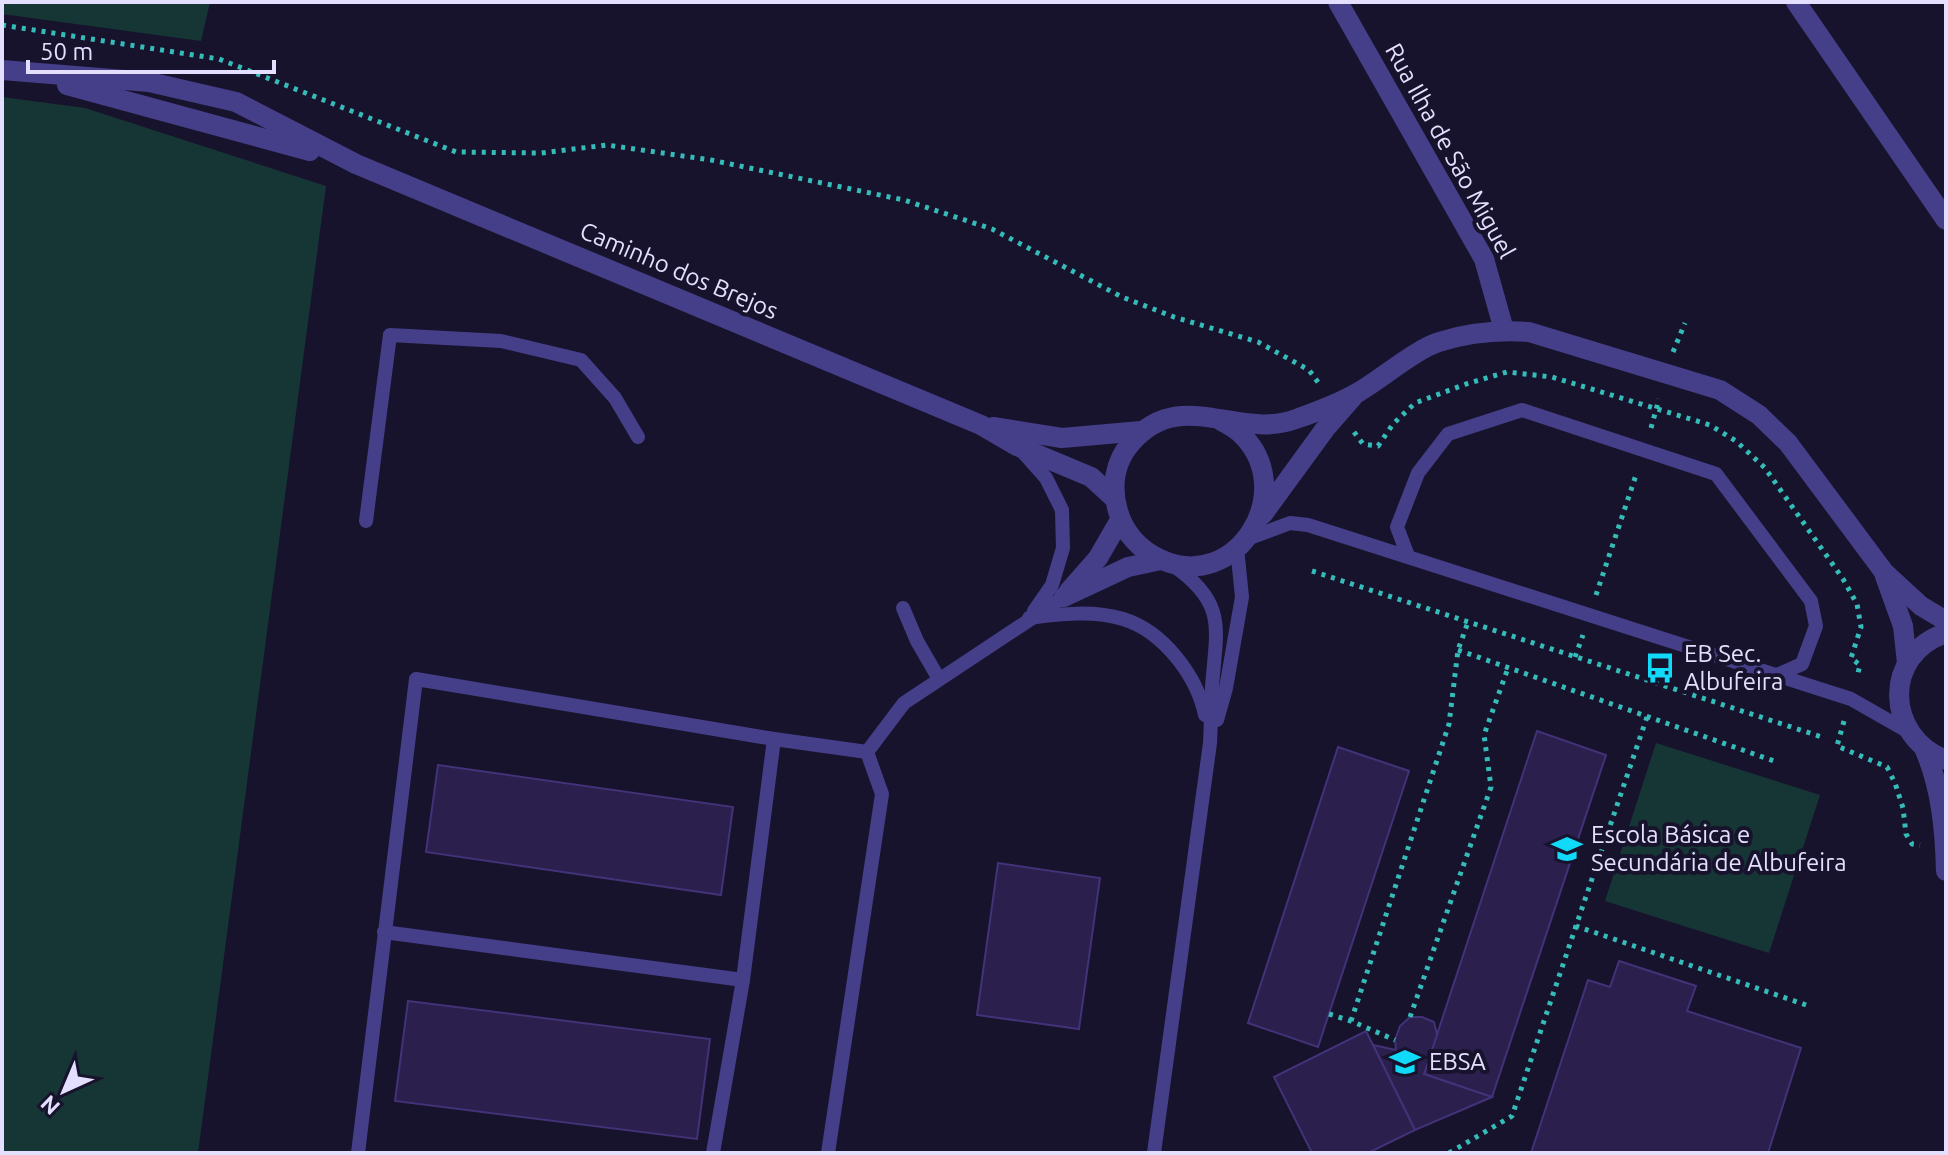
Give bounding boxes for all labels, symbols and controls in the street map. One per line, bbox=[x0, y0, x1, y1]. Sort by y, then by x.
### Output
scale bar bbox=[28, 24, 274, 74]
text: 50 m bbox=[40, 38, 93, 65]
street label: Rua Ilha de São Miguel bbox=[1380, 39, 1521, 263]
street label: Caminho dos Brejos bbox=[576, 217, 782, 324]
place label: EB Sec. Albufeira bbox=[1684, 640, 1783, 695]
bus stop icon: EB Sec. Albufeira bbox=[1643, 651, 1677, 685]
place label: Escola Básica e Secundária de Albufeira bbox=[1591, 821, 1847, 876]
school or university icon: Escola Básica e Secundária de Albufeira bbox=[1550, 832, 1584, 866]
school or university icon: EBSA bbox=[1388, 1045, 1422, 1079]
place label: EBSA bbox=[1429, 1048, 1486, 1075]
north arrow bbox=[24, 1051, 104, 1131]
text: N bbox=[35, 1091, 64, 1120]

